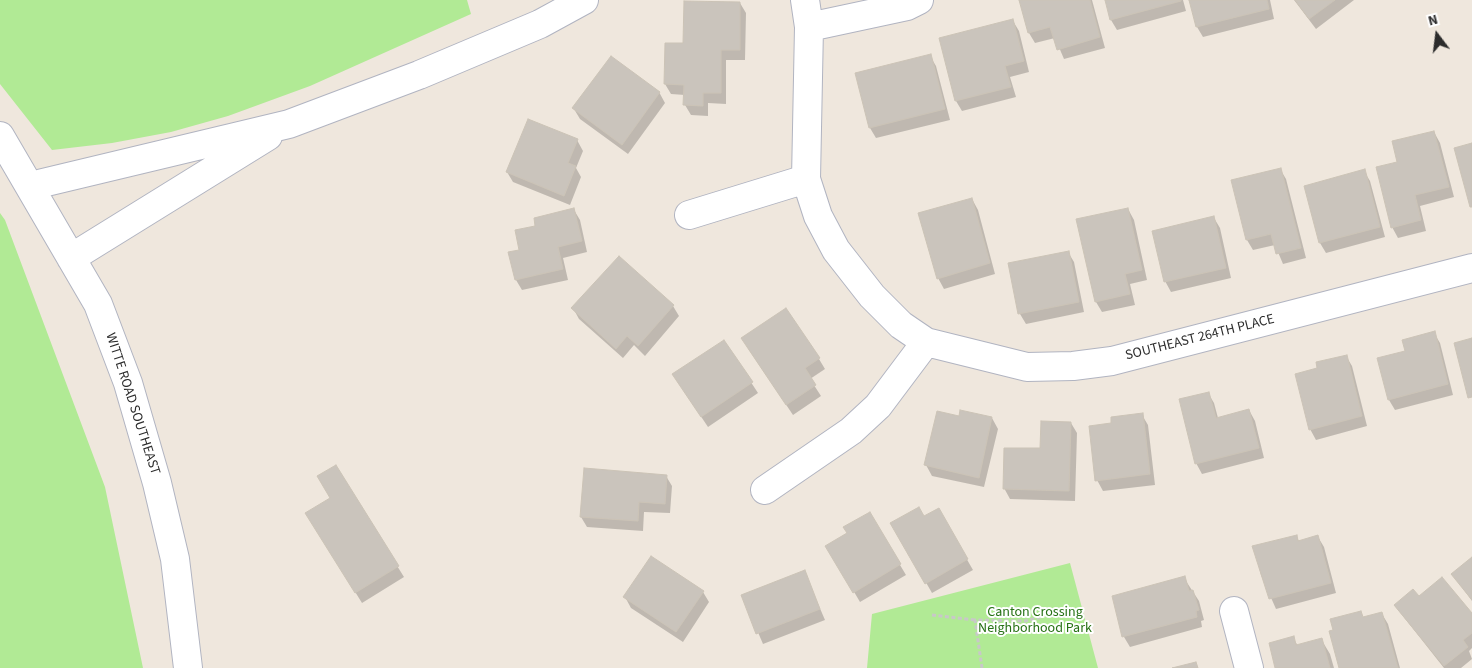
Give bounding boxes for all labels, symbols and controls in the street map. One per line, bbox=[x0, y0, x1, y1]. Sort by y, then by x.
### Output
north arrow bbox=[1412, 10, 1462, 60]
text: N bbox=[1426, 10, 1440, 31]
street label: SOUTHEAST 264TH PLACE bbox=[1124, 311, 1276, 365]
street label: WITTE ROAD SOUTHEAST bbox=[101, 331, 163, 477]
park label: Canton Crossing Neighborhood Park bbox=[978, 605, 1092, 638]

